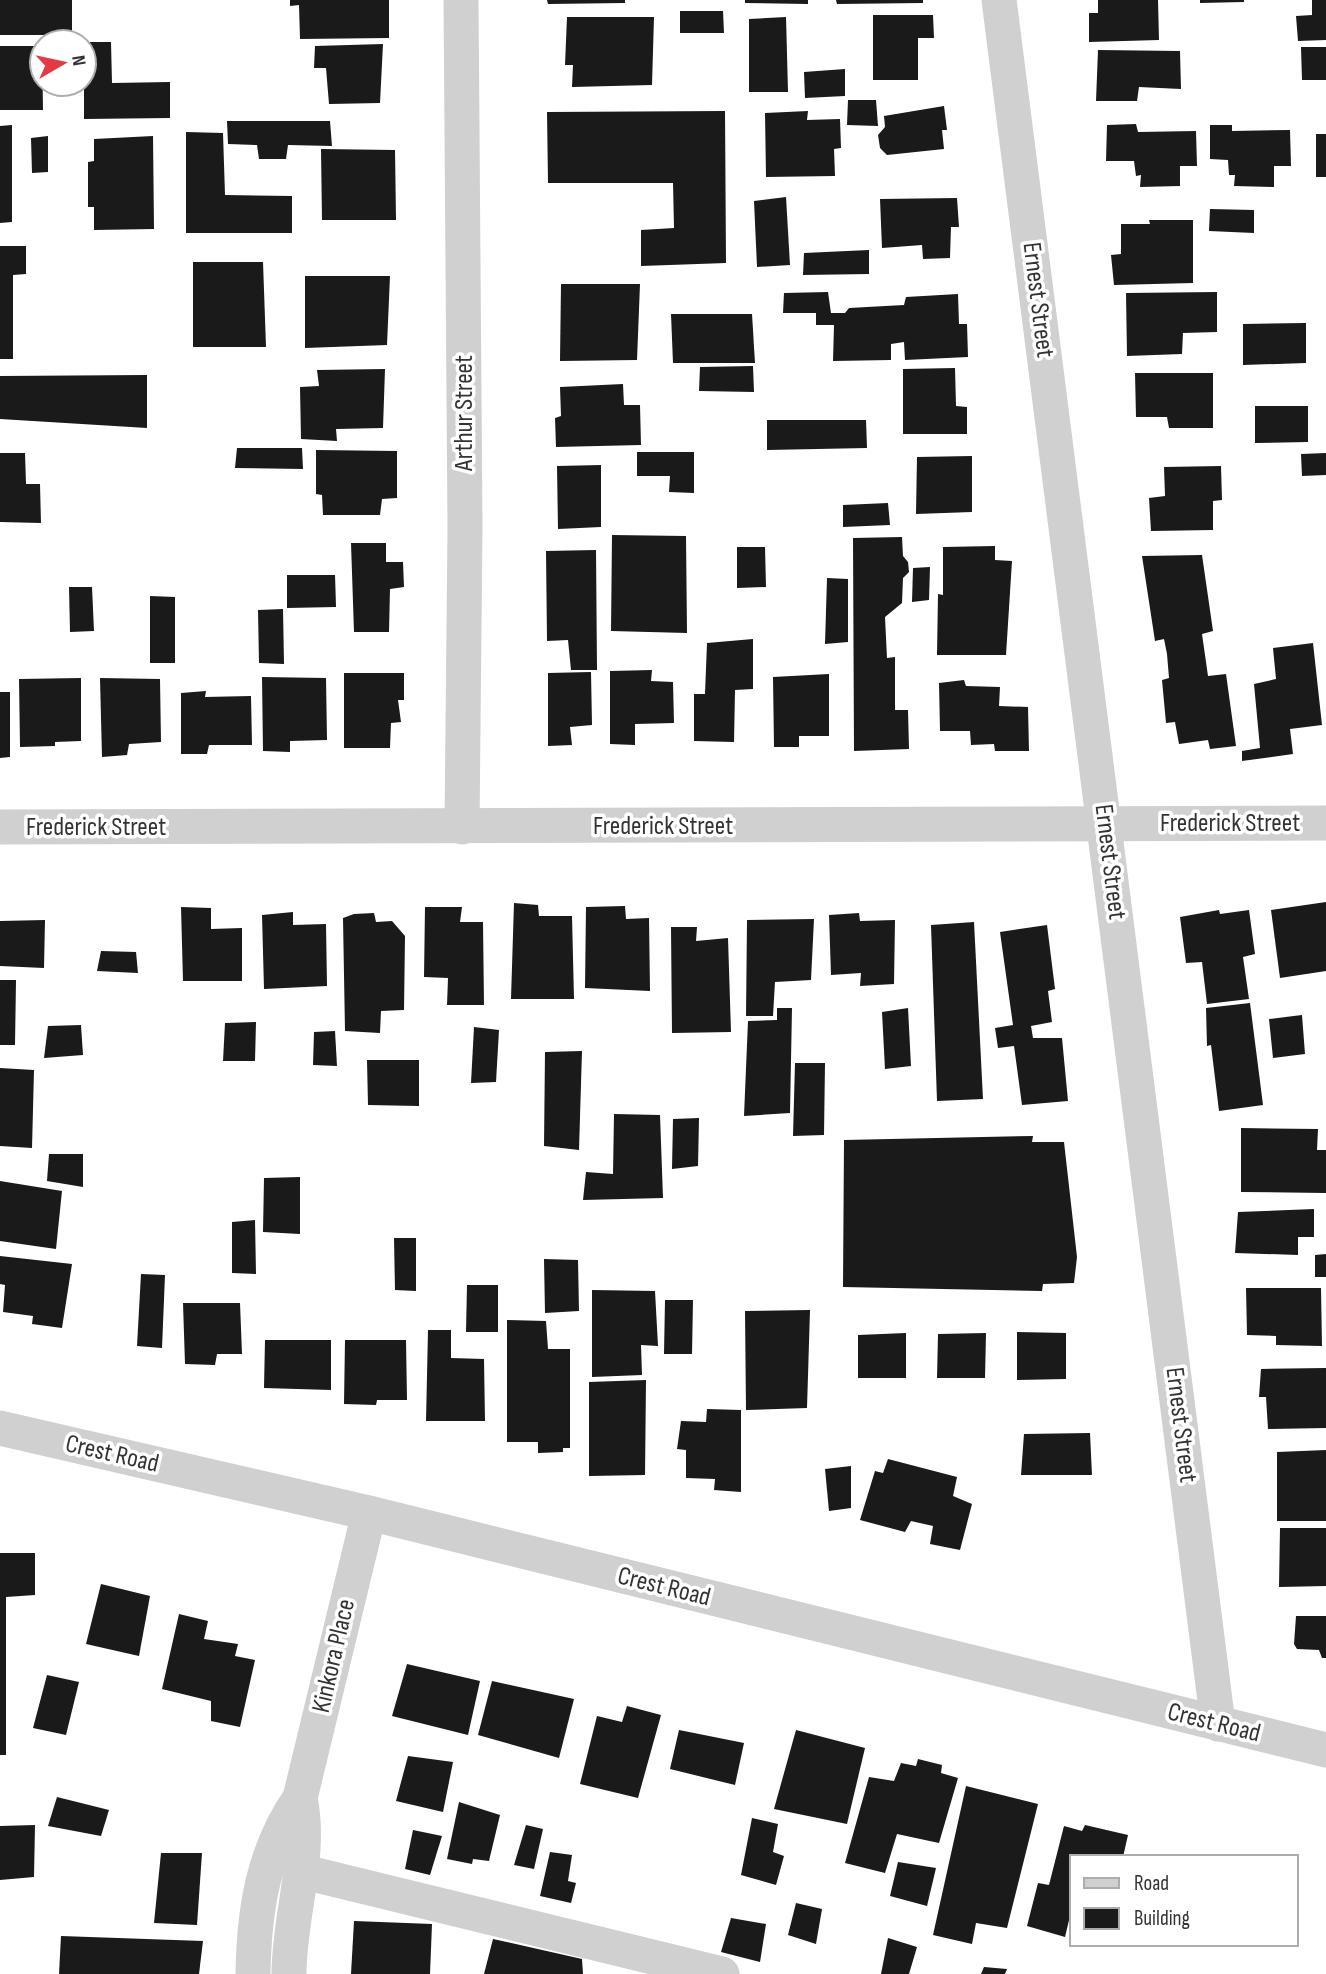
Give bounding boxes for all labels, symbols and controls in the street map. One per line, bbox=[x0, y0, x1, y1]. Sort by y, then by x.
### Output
north arrow bbox=[28, 28, 98, 98]
text: N bbox=[66, 54, 90, 67]
street label: Ernest Street bbox=[1016, 241, 1060, 360]
street label: Arthur Street bbox=[449, 355, 480, 472]
street label: Ernest Street bbox=[1088, 803, 1132, 922]
street label: Frederick Street bbox=[1160, 808, 1300, 839]
street label: Frederick Street bbox=[593, 811, 733, 842]
street label: Frederick Street bbox=[26, 812, 166, 843]
street label: Ernest Street bbox=[1159, 1366, 1203, 1485]
street label: Crest Road bbox=[62, 1428, 162, 1480]
street label: Crest Road bbox=[614, 1561, 714, 1613]
street label: Kinkora Place bbox=[306, 1596, 362, 1716]
street label: Crest Road bbox=[1164, 1697, 1264, 1749]
legend bbox=[1070, 1855, 1298, 1946]
text: Road bbox=[1134, 1871, 1169, 1896]
text: Building bbox=[1134, 1906, 1190, 1931]

